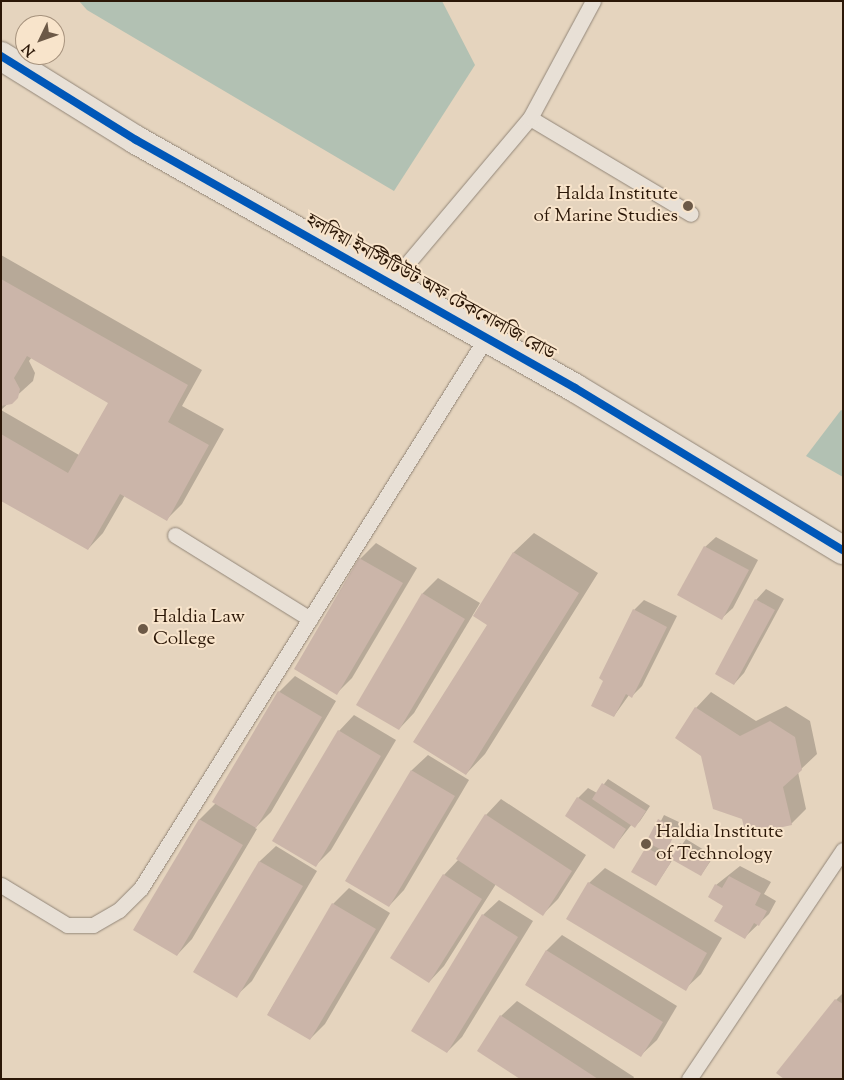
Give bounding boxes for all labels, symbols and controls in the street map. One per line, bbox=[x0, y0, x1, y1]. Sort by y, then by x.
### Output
north arrow bbox=[15, 15, 65, 65]
text: N bbox=[18, 39, 41, 60]
place label: Halda Institute of Marine Studies bbox=[533, 184, 678, 228]
marker: Halda Institute of Marine Studies bbox=[682, 200, 694, 212]
street label: হলদিয়া ইনস্টিটিউট অফ টেকনোলজি রোড bbox=[301, 210, 559, 366]
place label: Haldia Law College bbox=[153, 607, 245, 651]
marker: Haldia Law College bbox=[137, 623, 149, 635]
place label: Haldia Institute of Technology bbox=[656, 822, 783, 866]
marker: Haldia Institute of Technology bbox=[640, 838, 652, 850]

